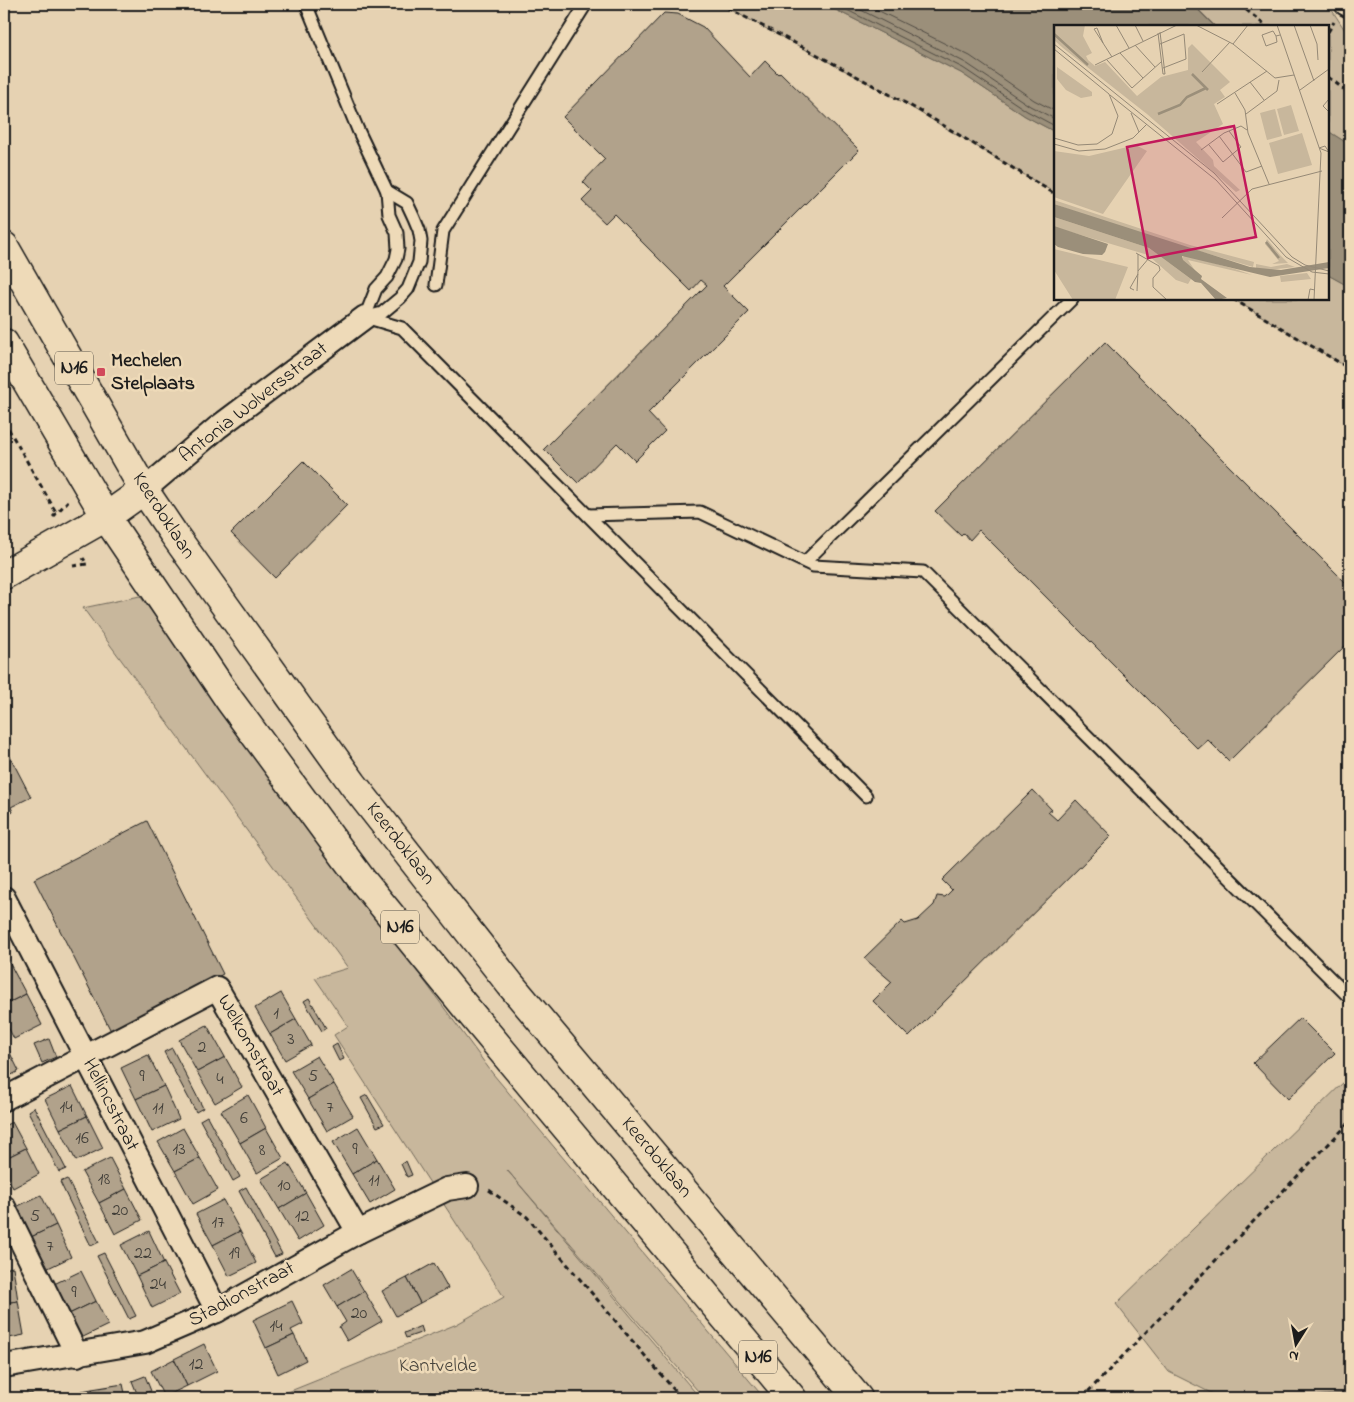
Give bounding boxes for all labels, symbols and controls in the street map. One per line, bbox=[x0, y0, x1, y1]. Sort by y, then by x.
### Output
inset map bbox=[1054, 25, 1329, 300]
street label: Antonia Wolversstraat bbox=[173, 335, 335, 471]
place label: Mechelen Stelplaats bbox=[111, 347, 195, 399]
road number: N16 bbox=[55, 352, 93, 384]
marker: Mechelen Stelplaats bbox=[95, 366, 107, 378]
street label: Keerdoklaan bbox=[124, 467, 202, 565]
street label: Keerdoklaan bbox=[358, 796, 442, 892]
road number: N16 bbox=[381, 910, 419, 944]
street label: Welkomstraat bbox=[209, 989, 291, 1103]
house number: 1 bbox=[273, 1001, 279, 1027]
house number: 3 bbox=[287, 1027, 295, 1053]
house number: 2 bbox=[198, 1035, 207, 1061]
street label: Hellincstraat bbox=[74, 1053, 146, 1157]
house number: 9 bbox=[139, 1064, 145, 1090]
house number: 5 bbox=[308, 1064, 318, 1090]
house number: 4 bbox=[216, 1067, 224, 1093]
house number: 14 bbox=[59, 1095, 73, 1121]
house number: 7 bbox=[326, 1095, 334, 1121]
house number: 11 bbox=[152, 1096, 164, 1122]
house number: 6 bbox=[240, 1106, 248, 1132]
street label: Keerdoklaan bbox=[613, 1111, 699, 1205]
house number: 16 bbox=[75, 1126, 89, 1152]
house number: 13 bbox=[172, 1137, 186, 1163]
house number: 9 bbox=[352, 1137, 358, 1163]
house number: 8 bbox=[259, 1138, 266, 1164]
house number: 18 bbox=[98, 1167, 110, 1193]
house number: 11 bbox=[368, 1168, 380, 1194]
house number: 10 bbox=[277, 1173, 291, 1199]
house number: 20 bbox=[112, 1198, 129, 1224]
house number: 5 bbox=[30, 1204, 40, 1230]
house number: 12 bbox=[295, 1204, 309, 1230]
house number: 17 bbox=[211, 1210, 225, 1236]
house number: 7 bbox=[46, 1234, 54, 1260]
house number: 22 bbox=[134, 1241, 152, 1267]
house number: 19 bbox=[228, 1241, 240, 1267]
street label: Stadionstraat bbox=[184, 1255, 301, 1335]
house number: 24 bbox=[150, 1272, 167, 1298]
house number: 9 bbox=[71, 1280, 77, 1306]
house number: 20 bbox=[351, 1301, 368, 1327]
house number: 14 bbox=[269, 1314, 283, 1340]
north arrow bbox=[1272, 1320, 1322, 1370]
road number: N16 bbox=[739, 1340, 777, 1374]
text: N bbox=[1287, 1344, 1300, 1366]
house number: 12 bbox=[189, 1352, 203, 1378]
park label: Kantvelde bbox=[399, 1352, 477, 1381]

